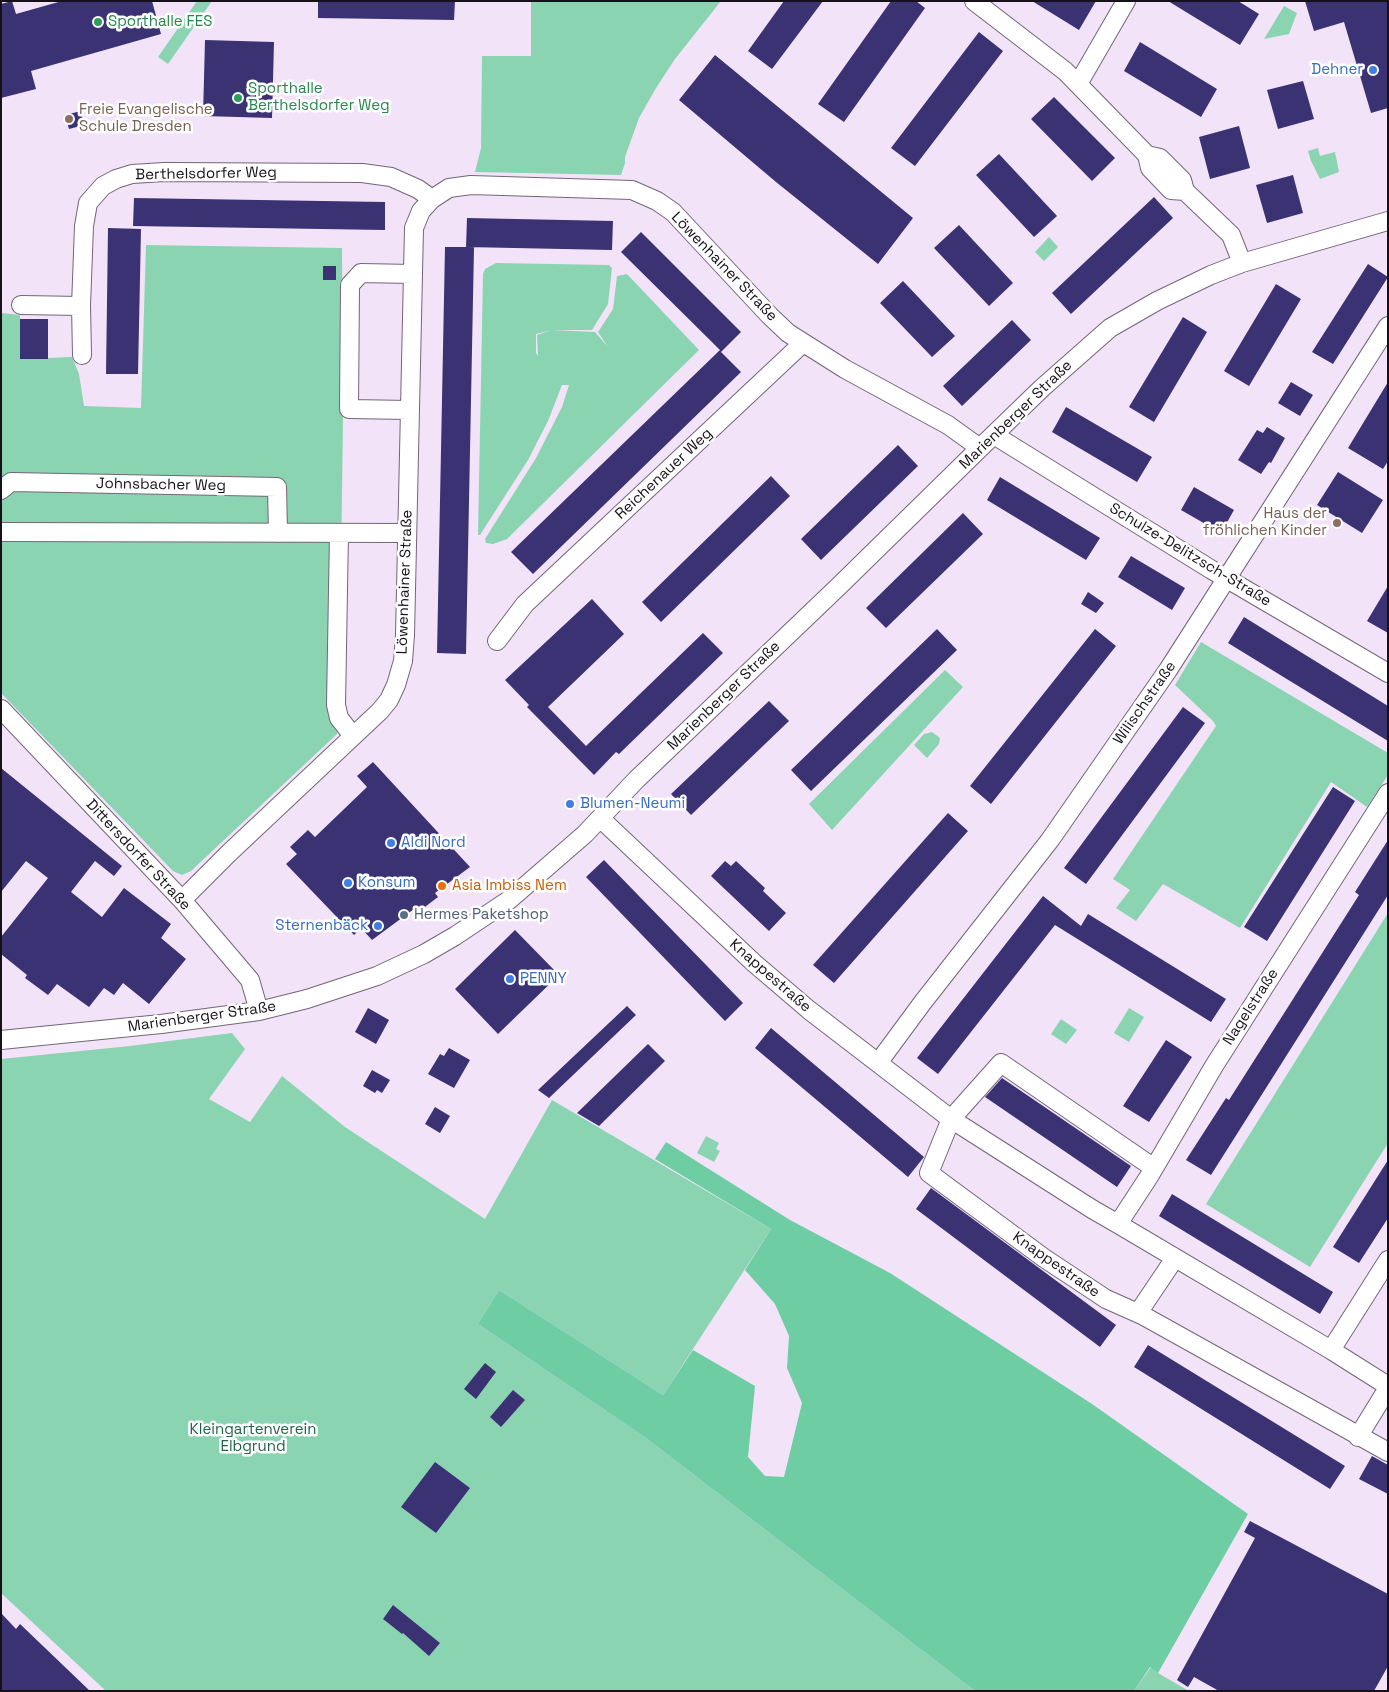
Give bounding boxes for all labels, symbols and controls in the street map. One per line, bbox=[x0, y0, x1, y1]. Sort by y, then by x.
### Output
place label: Sporthalle FES bbox=[108, 13, 212, 31]
marker: Sporthalle FES bbox=[92, 16, 104, 28]
place label: Dehner bbox=[1311, 61, 1363, 79]
marker: Dehner bbox=[1367, 64, 1379, 76]
place label: Sporthalle Berthelsdorfer Weg bbox=[248, 80, 390, 115]
marker: Sporthalle Berthelsdorfer Weg bbox=[232, 92, 244, 104]
place label: Freie Evangelische Schule Dresden bbox=[79, 101, 213, 136]
marker: Freie Evangelische Schule Dresden bbox=[63, 113, 75, 125]
street label: Berthelsdorfer Weg bbox=[135, 164, 277, 184]
street label: Löwenhainer Straße bbox=[667, 209, 781, 325]
street label: Marienberger Straße bbox=[956, 357, 1076, 473]
street label: Reichenauer Weg bbox=[612, 425, 716, 523]
street label: Johnsbacher Weg bbox=[96, 475, 226, 495]
street label: Schulze-Delitzsch-Straße bbox=[1106, 500, 1274, 610]
place label: Haus der fröhlichen Kinder bbox=[1203, 505, 1327, 540]
street label: Löwenhainer Straße bbox=[393, 509, 417, 655]
marker: Haus der fröhlichen Kinder bbox=[1331, 517, 1343, 529]
street label: Marienberger Straße bbox=[664, 638, 784, 754]
street label: Wilischstraße bbox=[1110, 658, 1180, 748]
place label: Blumen-Neumi bbox=[580, 795, 685, 813]
street label: Dittersdorfer Straße bbox=[82, 796, 194, 914]
marker: Blumen-Neumi bbox=[564, 798, 576, 810]
place label: Aldi Nord bbox=[401, 834, 466, 852]
marker: Aldi Nord bbox=[385, 837, 397, 849]
place label: Konsum bbox=[358, 874, 415, 892]
marker: Konsum bbox=[342, 877, 354, 889]
place label: Asia Imbiss Nem bbox=[452, 877, 567, 895]
marker: Asia Imbiss Nem bbox=[436, 880, 448, 892]
place label: Hermes Paketshop bbox=[414, 906, 549, 924]
marker: Hermes Paketshop bbox=[398, 909, 410, 921]
place label: Sternenbäck bbox=[275, 917, 368, 935]
marker: Sternenbäck bbox=[372, 920, 384, 932]
street label: Knappestraße bbox=[726, 936, 814, 1016]
street label: Nagelstraße bbox=[1220, 965, 1282, 1049]
place label: PENNY bbox=[520, 970, 567, 988]
marker: PENNY bbox=[504, 973, 516, 985]
street label: Marienberger Straße bbox=[127, 998, 277, 1036]
street label: Knappestraße bbox=[1009, 1228, 1103, 1302]
park label: Kleingartenverein Elbgrund bbox=[190, 1421, 316, 1456]

